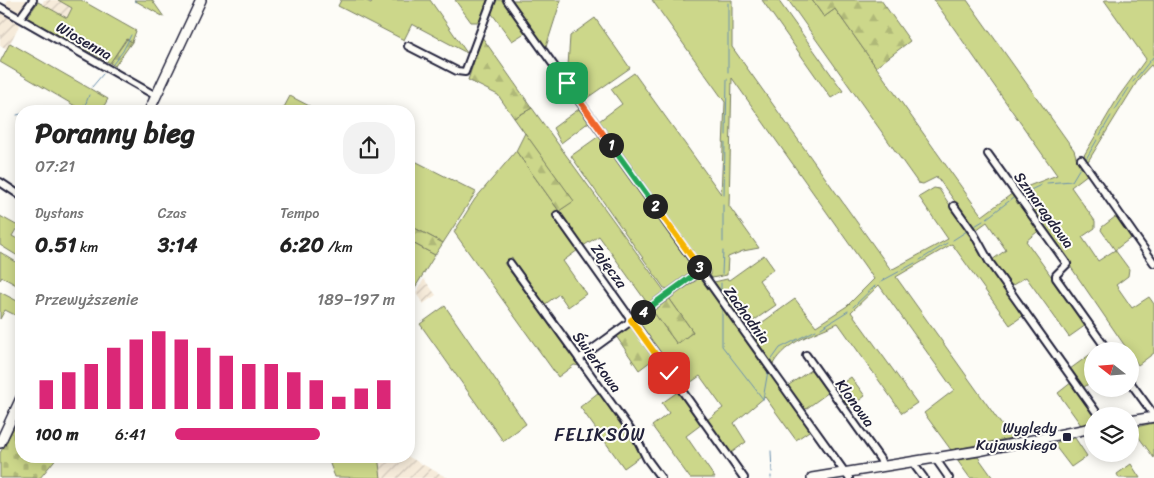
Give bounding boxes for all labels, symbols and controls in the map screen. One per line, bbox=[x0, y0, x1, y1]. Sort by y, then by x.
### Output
street label: Wiosenna bbox=[51, 14, 117, 68]
pin bbox=[546, 62, 588, 104]
icon: arrive bbox=[553, 69, 581, 97]
text: Poranny bieg bbox=[35, 108, 195, 157]
button: share bbox=[343, 122, 395, 174]
pin: 1 bbox=[598, 132, 624, 158]
text: 1 bbox=[608, 133, 615, 158]
text: 07:21 bbox=[35, 152, 75, 181]
street label: Szmaragdowa bbox=[1007, 166, 1081, 254]
pin: 2 bbox=[642, 194, 668, 218]
text: 2 bbox=[651, 194, 660, 219]
text: Dystans bbox=[35, 201, 84, 226]
text: Czas bbox=[158, 201, 187, 226]
text: Tempo bbox=[280, 201, 319, 226]
text: 0.51 bbox=[35, 226, 76, 264]
text: 3:14 bbox=[158, 226, 198, 264]
text: 6:20 bbox=[280, 226, 324, 264]
text: km bbox=[76, 235, 98, 260]
text: /km bbox=[324, 235, 353, 260]
street label: Zajęcza bbox=[584, 238, 634, 294]
pin: 3 bbox=[686, 254, 712, 280]
text: 3 bbox=[696, 255, 703, 280]
street label: Zachodnia bbox=[717, 281, 777, 350]
text: Przewyższenie bbox=[35, 285, 139, 314]
text: 189–197 m bbox=[317, 285, 395, 314]
pin: 4 bbox=[630, 300, 656, 324]
text: 4 bbox=[639, 300, 648, 325]
street label: Świerkowa bbox=[566, 326, 629, 399]
north arrow bbox=[1084, 342, 1139, 398]
map controls bbox=[1084, 342, 1139, 462]
pin bbox=[648, 352, 690, 394]
icon: check bbox=[655, 359, 683, 387]
street label: Klonowa bbox=[828, 373, 882, 433]
button: layers bbox=[1084, 407, 1139, 462]
place label: Wyględy Kujawskiego bbox=[976, 415, 1057, 458]
district label: FELIKSÓW bbox=[554, 419, 646, 451]
text: 100 m bbox=[35, 420, 79, 449]
text: 6:41 bbox=[115, 420, 146, 449]
marker: Wyględy Kujawskiego bbox=[1061, 431, 1073, 443]

